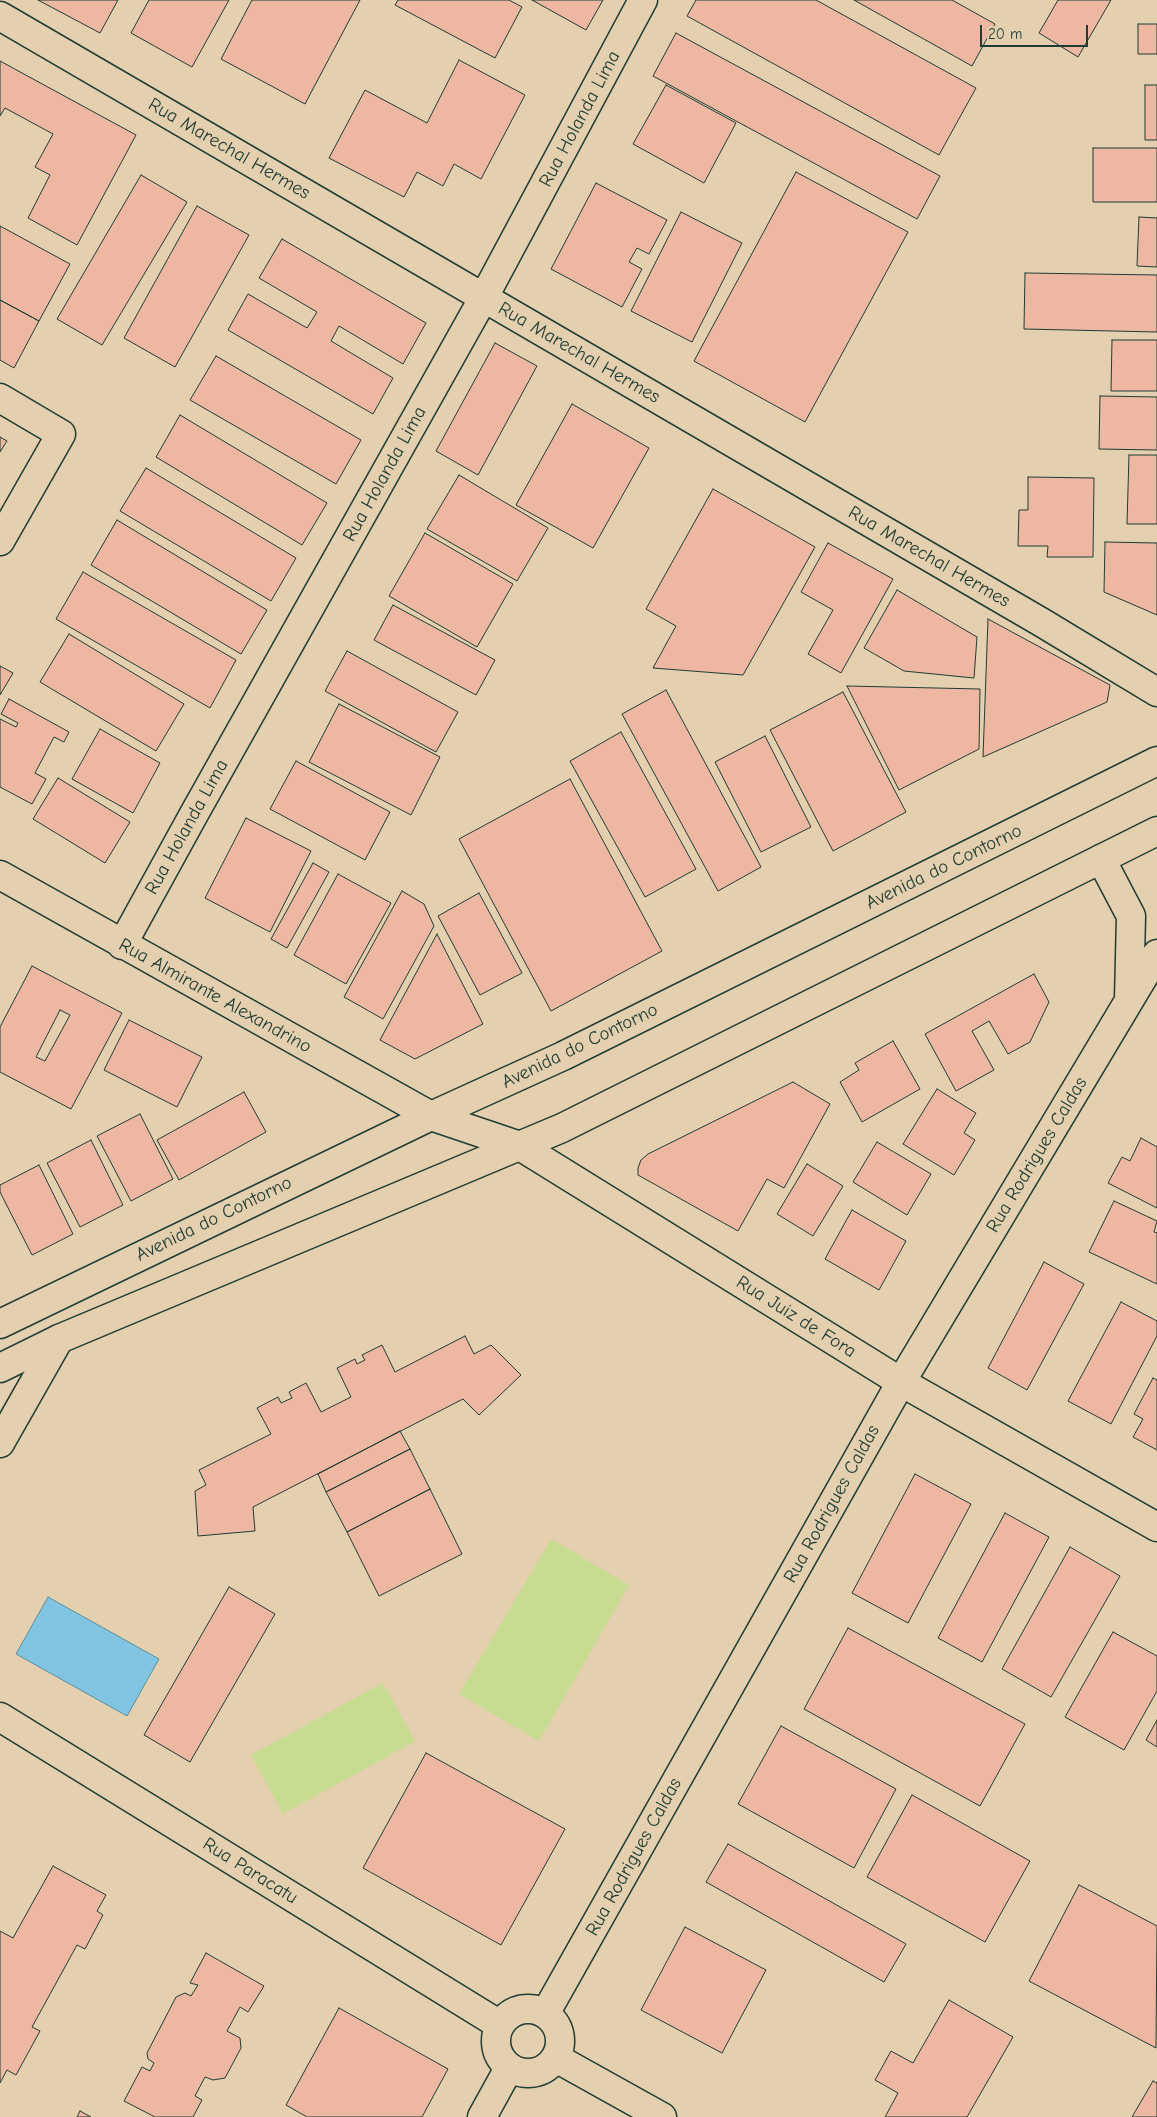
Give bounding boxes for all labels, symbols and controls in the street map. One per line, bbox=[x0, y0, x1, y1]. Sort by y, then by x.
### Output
scale bar bbox=[982, 15, 1090, 47]
text: 20 m bbox=[988, 25, 1022, 43]
street label: Rua Holanda Lima bbox=[534, 47, 626, 191]
street label: Rua Marechal Hermes bbox=[144, 93, 314, 205]
street label: Rua Marechal Hermes bbox=[494, 297, 664, 409]
street label: Rua Holanda Lima bbox=[338, 402, 432, 546]
street label: Rua Marechal Hermes bbox=[844, 501, 1014, 613]
street label: Rua Holanda Lima bbox=[140, 755, 234, 899]
street label: Avenida do Contorno bbox=[862, 819, 1026, 915]
street label: Rua Almirante Alexandrino bbox=[115, 933, 315, 1059]
street label: Avenida do Contorno bbox=[498, 998, 662, 1094]
street label: Rua Rodrigues Caldas bbox=[982, 1073, 1092, 1237]
street label: Avenida do Contorno bbox=[132, 1171, 296, 1267]
street label: Rua Juiz de Fora bbox=[732, 1271, 860, 1363]
street label: Rua Rodrigues Caldas bbox=[779, 1421, 885, 1587]
street label: Rua Rodrigues Caldas bbox=[581, 1774, 687, 1940]
street label: Rua Paracatu bbox=[198, 1833, 302, 1909]

